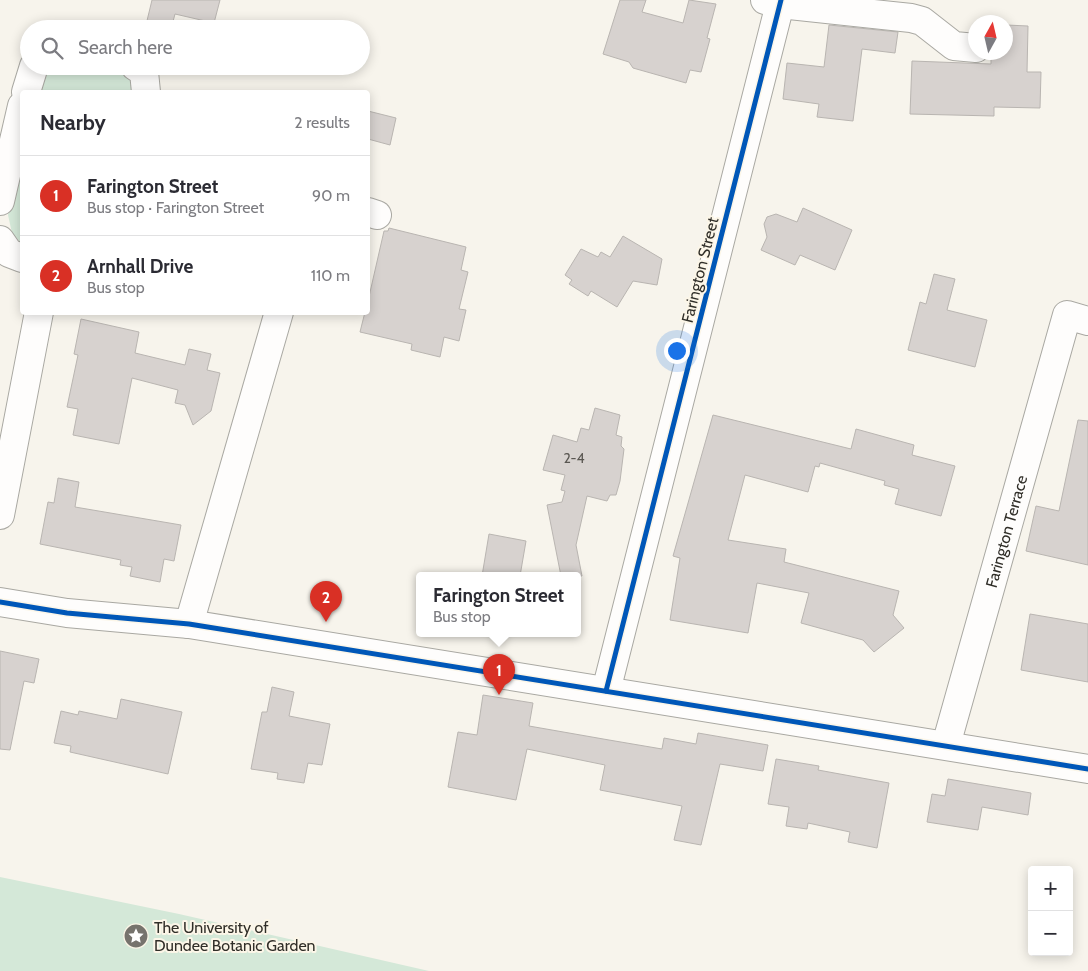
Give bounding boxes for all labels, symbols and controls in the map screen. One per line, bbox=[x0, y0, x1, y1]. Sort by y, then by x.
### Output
north arrow bbox=[968, 15, 1013, 60]
search box bbox=[20, 20, 370, 75]
icon: search bbox=[38, 34, 66, 62]
text: Search here bbox=[78, 36, 172, 59]
text: Nearby bbox=[40, 110, 106, 135]
text: 2 results bbox=[294, 113, 350, 132]
text: Farington Street bbox=[87, 175, 218, 198]
text: 1 bbox=[53, 186, 59, 205]
text: 90 m bbox=[312, 186, 350, 205]
text: Bus stop · Farington Street bbox=[87, 198, 264, 217]
street label: Farington Street bbox=[678, 215, 722, 325]
text: Arnhall Drive bbox=[87, 255, 193, 278]
text: 2 bbox=[52, 266, 60, 285]
text: 110 m bbox=[311, 266, 350, 285]
text: Bus stop bbox=[87, 278, 145, 297]
your location bbox=[664, 338, 690, 364]
house number: 2-4 bbox=[563, 449, 585, 467]
street label: Farington Terrace bbox=[981, 473, 1031, 590]
popup bbox=[416, 572, 581, 637]
pin: 2 bbox=[310, 581, 342, 622]
text: Farington Street bbox=[433, 584, 564, 607]
text: Bus stop bbox=[433, 607, 491, 626]
pin: 1 bbox=[483, 654, 515, 695]
map controls bbox=[1028, 866, 1073, 956]
button: + bbox=[1028, 866, 1073, 911]
button: − bbox=[1028, 911, 1073, 956]
place label: The University of Dundee Botanic Garden bbox=[154, 918, 316, 955]
place icon: The University of Dundee Botanic Garden bbox=[123, 923, 149, 949]

